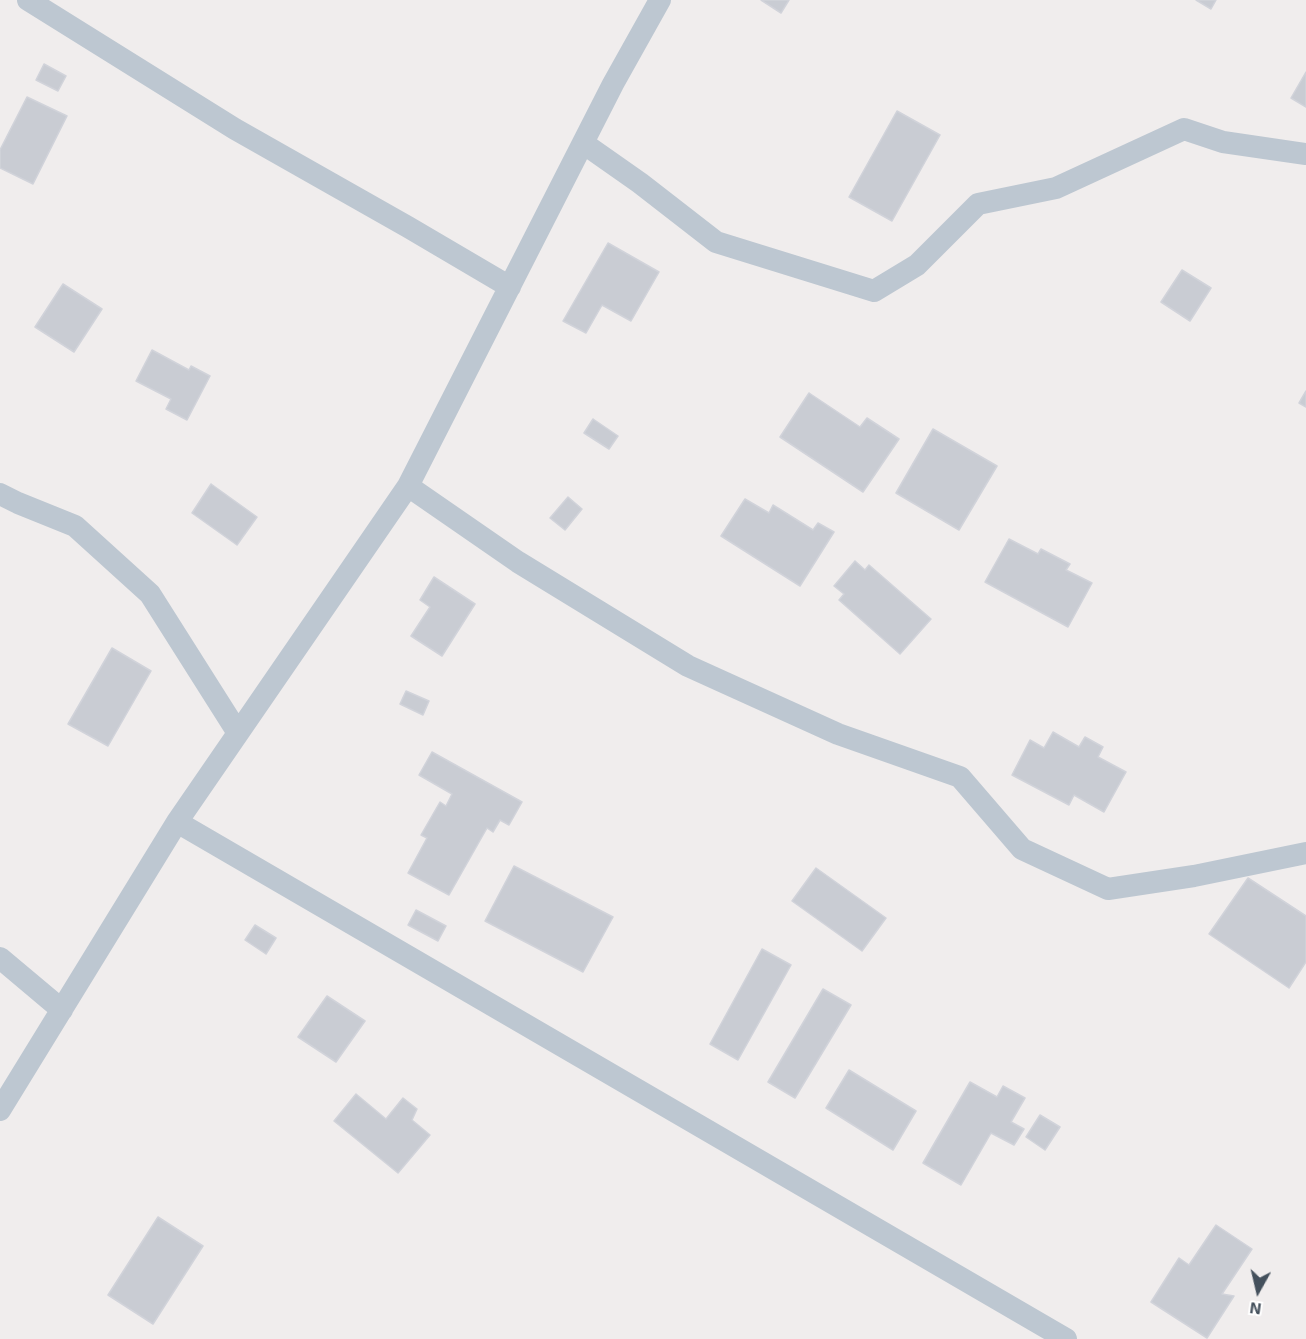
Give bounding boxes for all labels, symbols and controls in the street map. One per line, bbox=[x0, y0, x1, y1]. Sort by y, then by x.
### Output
north arrow bbox=[1228, 1261, 1288, 1321]
text: N bbox=[1248, 1299, 1262, 1320]

